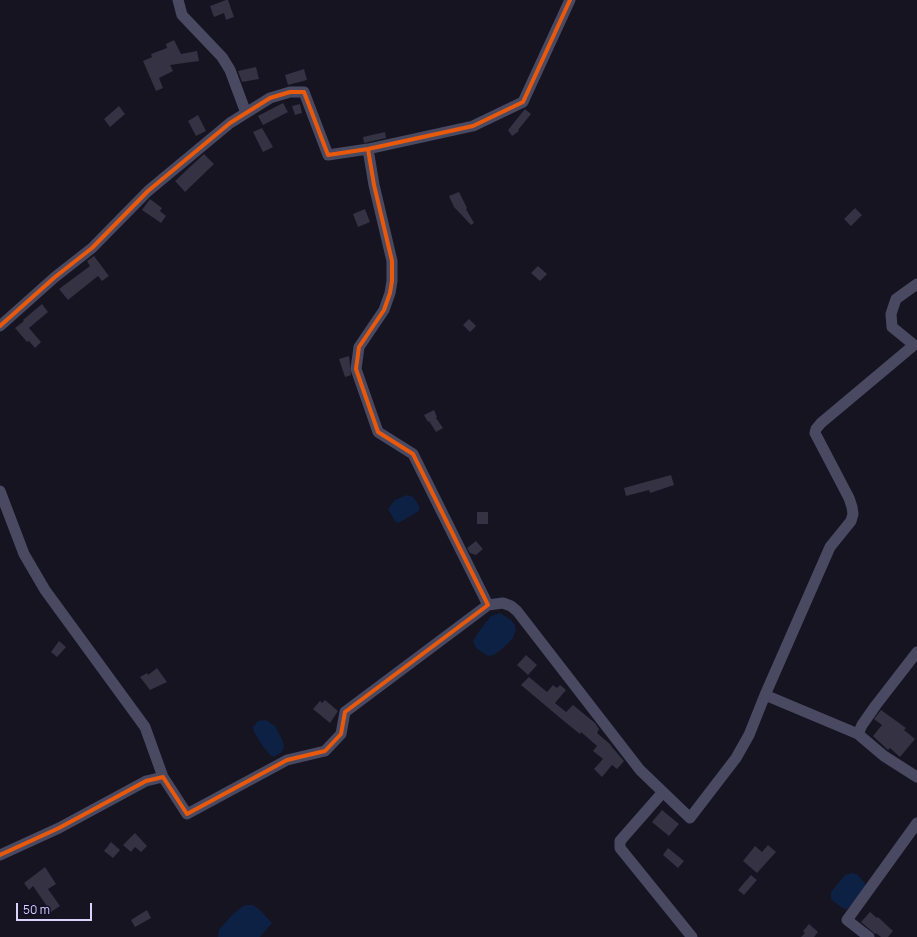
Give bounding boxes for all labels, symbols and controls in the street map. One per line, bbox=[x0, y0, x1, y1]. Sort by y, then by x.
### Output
scale bar bbox=[18, 895, 94, 921]
text: 50 m bbox=[23, 901, 50, 918]

